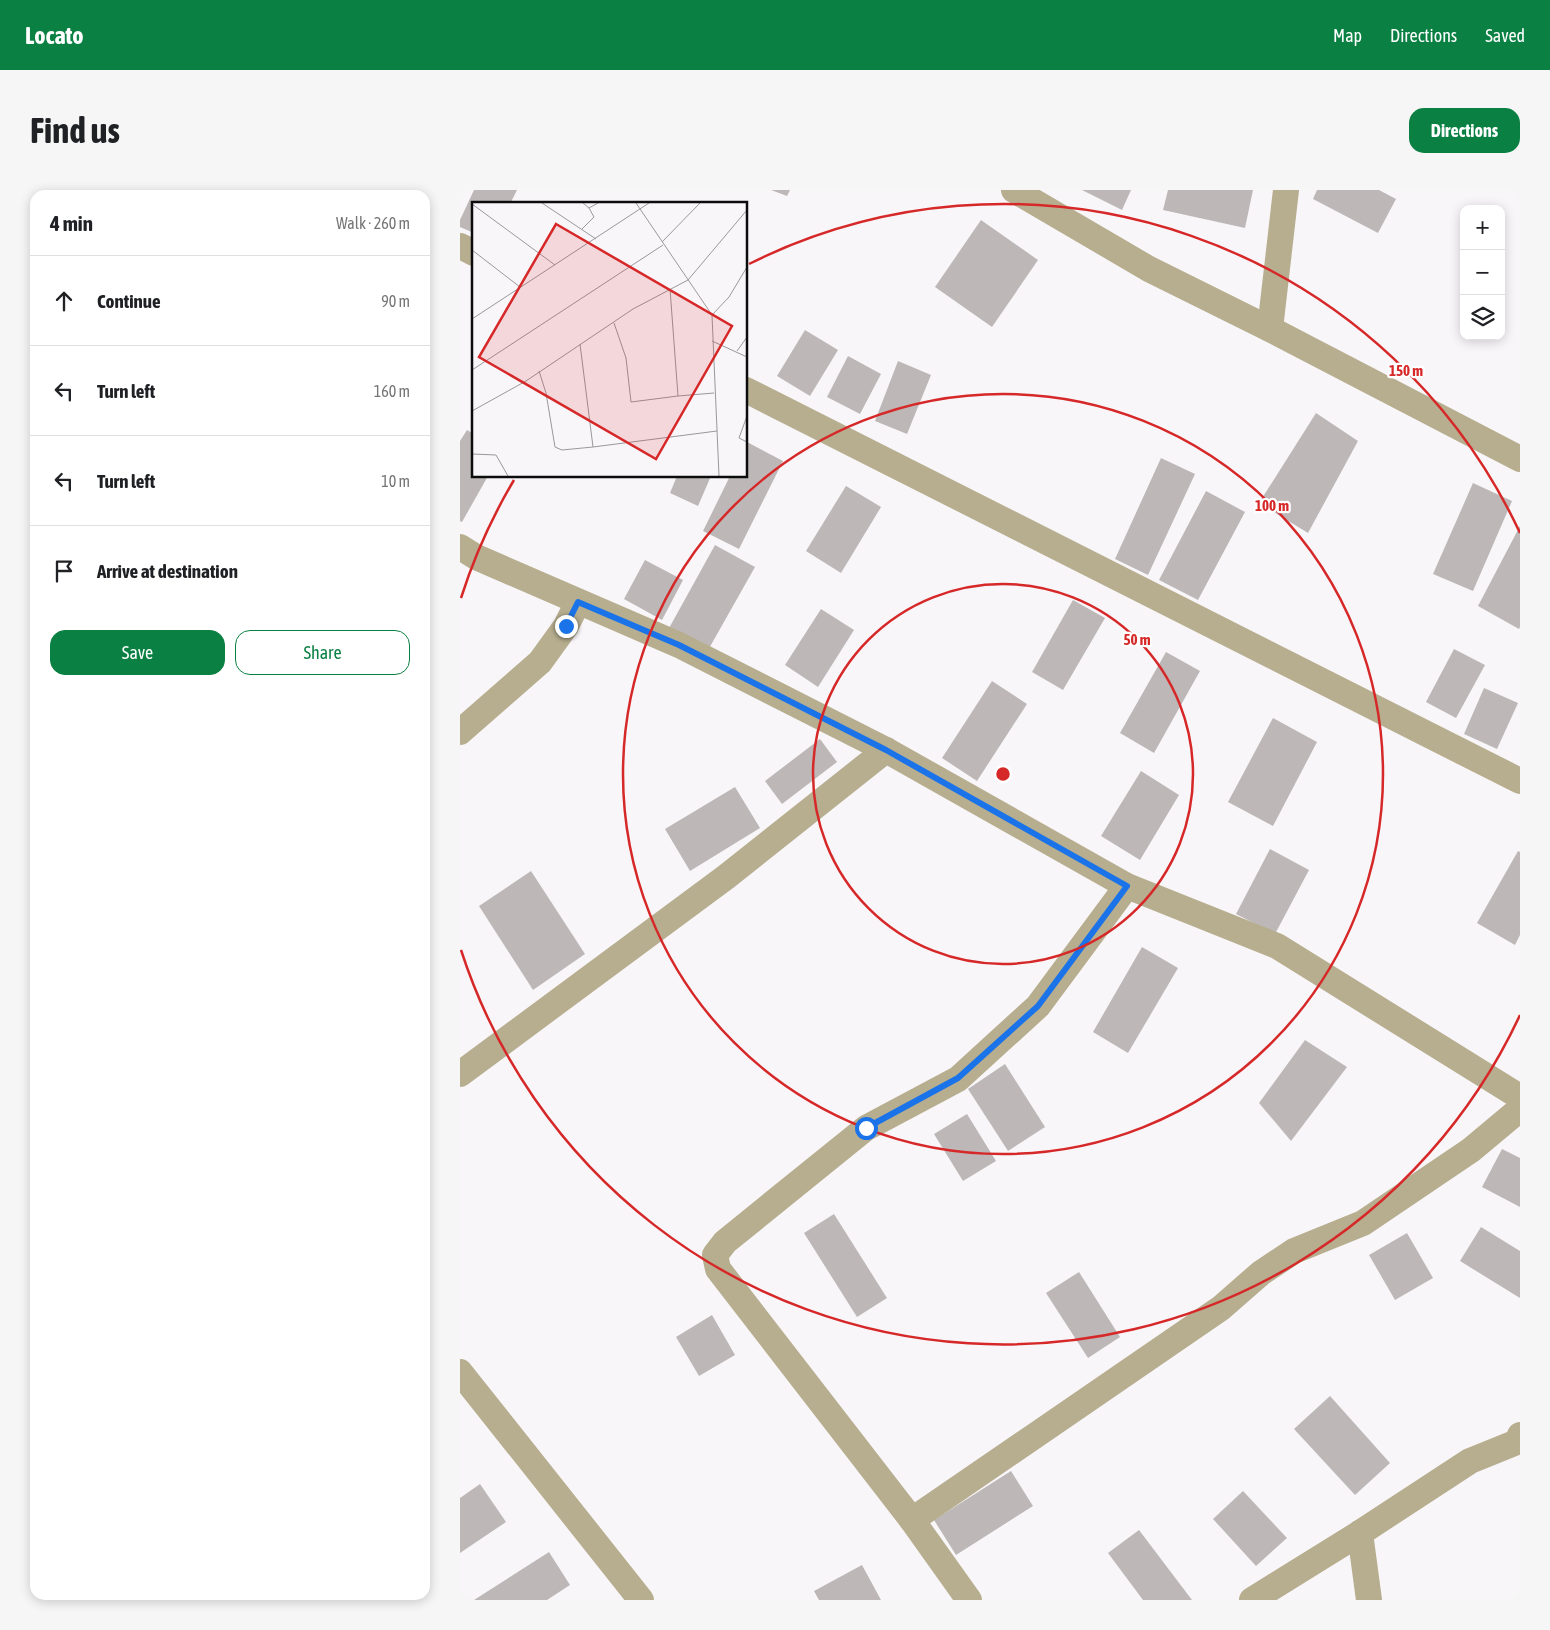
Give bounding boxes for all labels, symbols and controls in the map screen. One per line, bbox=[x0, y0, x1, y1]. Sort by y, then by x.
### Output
text: Locato bbox=[25, 22, 84, 49]
text: Map bbox=[1333, 25, 1362, 46]
text: Directions bbox=[1390, 25, 1457, 46]
text: Saved bbox=[1485, 25, 1525, 46]
button: Directions bbox=[1409, 108, 1520, 153]
text: Find us bbox=[30, 110, 120, 150]
inset map bbox=[472, 202, 748, 478]
map controls bbox=[1460, 205, 1505, 340]
button: + bbox=[1460, 205, 1505, 250]
text: 4 min bbox=[50, 211, 93, 235]
text: Walk · 260 m bbox=[336, 214, 410, 232]
button: − bbox=[1460, 250, 1505, 295]
icon: ahead bbox=[50, 287, 78, 315]
text: Continue bbox=[97, 290, 161, 312]
text: 90 m bbox=[381, 292, 410, 310]
button: layers bbox=[1460, 295, 1505, 340]
text: 150 m bbox=[1389, 362, 1423, 379]
icon: left bbox=[50, 377, 78, 405]
text: Turn left bbox=[97, 380, 155, 402]
text: 160 m bbox=[374, 382, 410, 400]
icon: left bbox=[50, 467, 78, 495]
text: Turn left bbox=[97, 470, 155, 492]
text: 10 m bbox=[381, 472, 410, 490]
text: 100 m bbox=[1255, 497, 1289, 514]
icon: arrive bbox=[50, 557, 78, 585]
text: Arrive at destination bbox=[97, 560, 238, 582]
route end bbox=[555, 615, 578, 638]
button: Save bbox=[50, 630, 225, 675]
button: Share bbox=[235, 630, 410, 675]
text: 50 m bbox=[1124, 631, 1151, 648]
centre of rings bbox=[994, 765, 1012, 783]
route start bbox=[855, 1117, 878, 1140]

